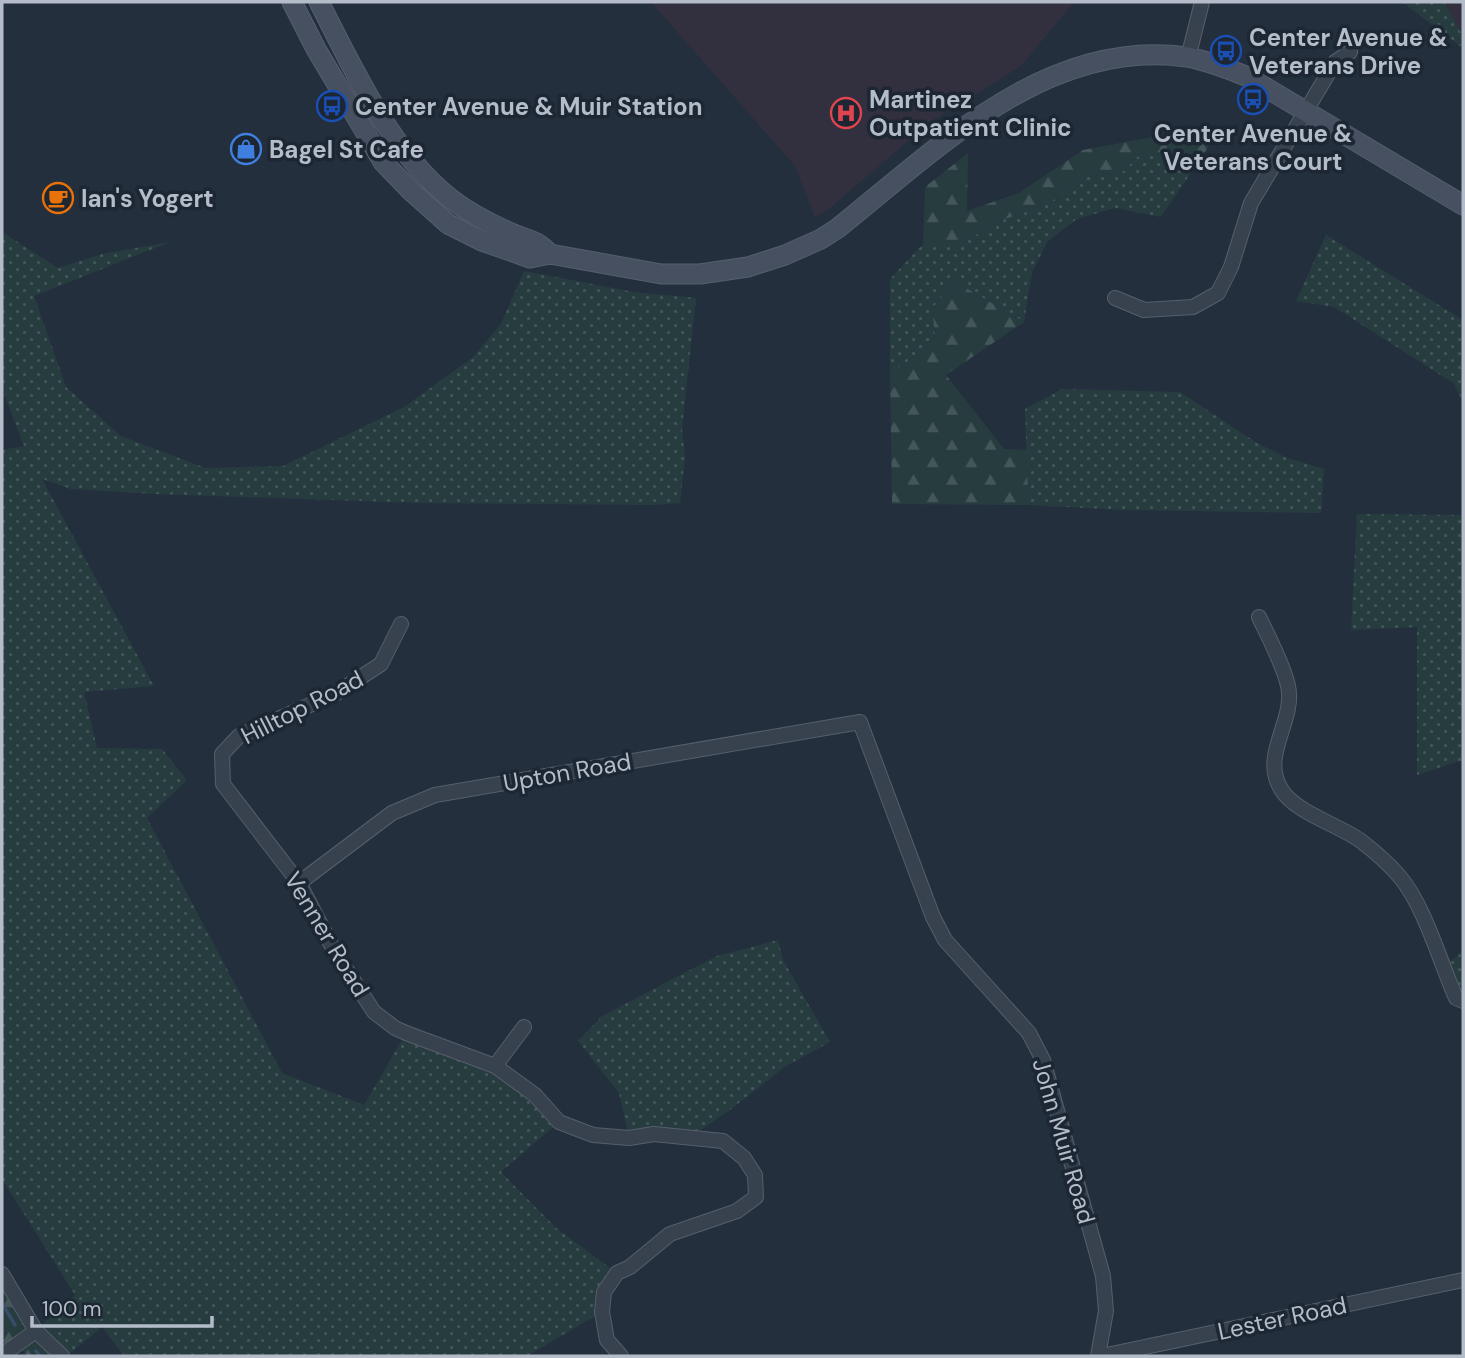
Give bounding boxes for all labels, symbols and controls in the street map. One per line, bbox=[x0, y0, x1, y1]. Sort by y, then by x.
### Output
place label: Center Avenue & Veterans Drive bbox=[1249, 22, 1448, 81]
bus stop icon: Center Avenue & Veterans Drive bbox=[1209, 34, 1243, 68]
bus stop icon: Center Avenue & Veterans Court bbox=[1236, 82, 1270, 116]
place label: Martinez Outpatient Clinic bbox=[869, 84, 1072, 143]
bus stop icon: Center Avenue & Muir Station bbox=[315, 89, 349, 123]
place label: Center Avenue & Muir Station bbox=[355, 91, 702, 122]
hospital icon: Martinez Outpatient Clinic bbox=[829, 96, 863, 130]
place label: Center Avenue & Veterans Court bbox=[1154, 118, 1353, 177]
shop icon: Bagel St Cafe bbox=[229, 132, 263, 166]
place label: Bagel St Cafe bbox=[269, 134, 424, 165]
cafe icon: Ian's Yogert bbox=[41, 181, 75, 215]
place label: Ian's Yogert bbox=[81, 183, 214, 214]
street label: Hilltop Road bbox=[236, 663, 368, 751]
street label: Upton Road bbox=[500, 745, 634, 799]
street label: Venner Road bbox=[278, 866, 376, 1002]
street label: John Muir Road bbox=[1026, 1055, 1102, 1227]
scale bar bbox=[32, 1284, 212, 1328]
street label: Lester Road bbox=[1215, 1289, 1349, 1347]
text: 100 m bbox=[42, 1295, 102, 1323]

